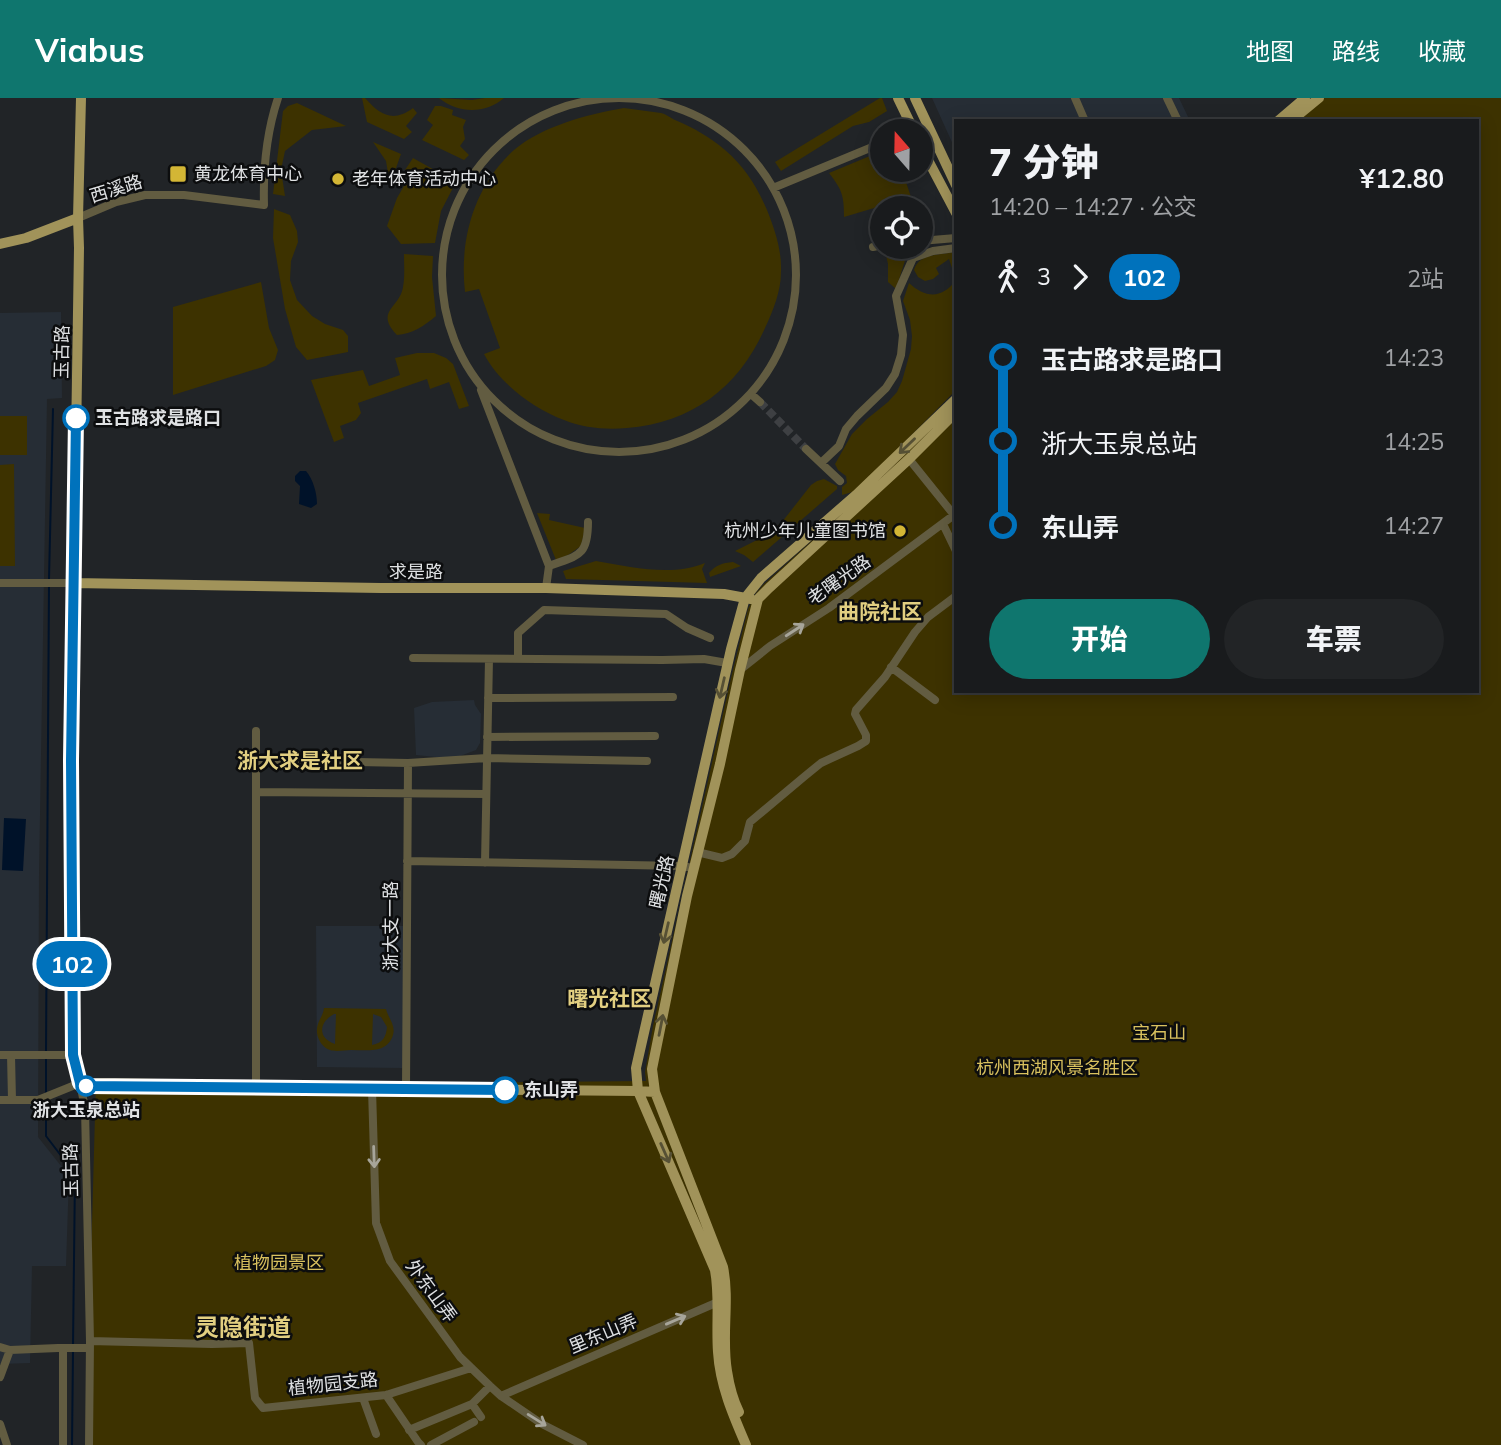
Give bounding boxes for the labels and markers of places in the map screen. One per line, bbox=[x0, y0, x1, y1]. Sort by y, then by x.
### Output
place label: 黄龙体育中心 bbox=[194, 162, 302, 185]
marker: 黄龙体育中心 bbox=[168, 164, 188, 184]
place label: 老年体育活动中心 bbox=[352, 167, 496, 190]
marker: 老年体育活动中心 bbox=[330, 171, 346, 187]
marker: 玉古路求是路口 bbox=[63, 405, 89, 431]
place label: 玉古路求是路口 bbox=[95, 406, 221, 429]
place label: 杭州少年儿童图书馆 bbox=[724, 519, 886, 542]
marker: 杭州少年儿童图书馆 bbox=[892, 523, 908, 539]
marker: 浙大玉泉总站 bbox=[76, 1076, 96, 1096]
marker: 东山弄 bbox=[492, 1077, 518, 1103]
place label: 东山弄 bbox=[524, 1078, 578, 1101]
place label: 浙大玉泉总站 bbox=[32, 1098, 140, 1121]

